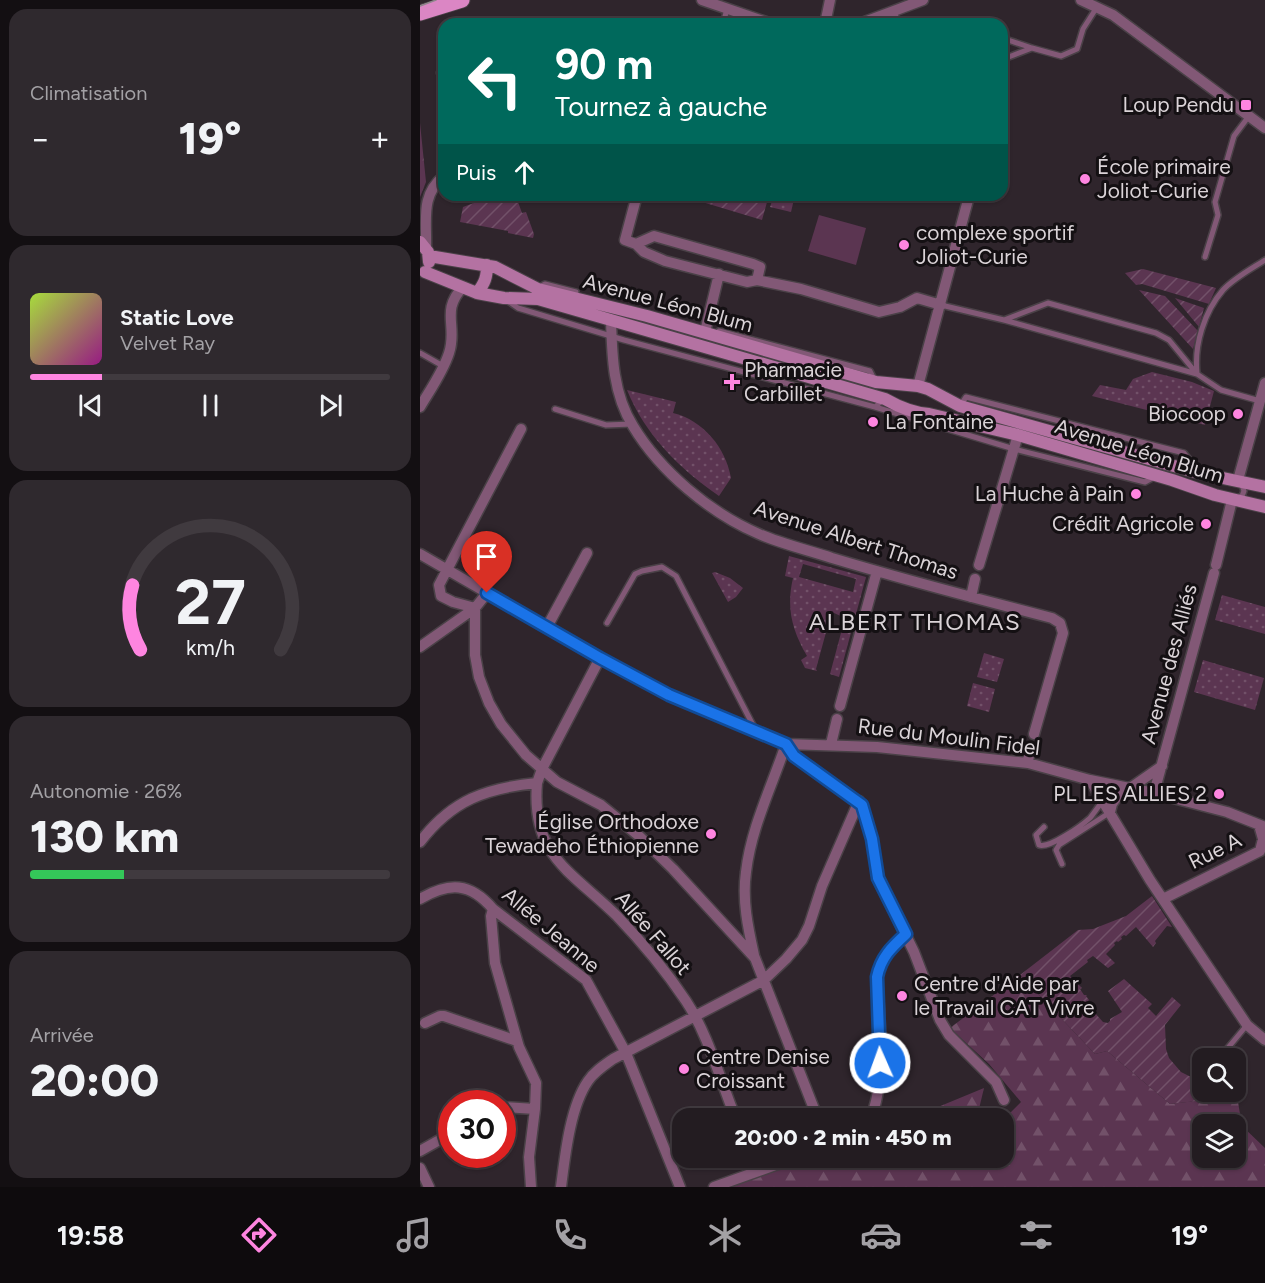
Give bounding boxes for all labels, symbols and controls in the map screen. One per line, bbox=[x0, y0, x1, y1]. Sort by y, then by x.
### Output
text: 90 m bbox=[555, 39, 653, 90]
icon: left bbox=[456, 42, 534, 120]
text: Climatisation bbox=[30, 81, 147, 105]
text: Tournez à gauche bbox=[555, 90, 767, 123]
place label: Loup Pendu bbox=[1122, 92, 1234, 117]
marker: Loup Pendu bbox=[1239, 98, 1253, 112]
text: 19° bbox=[179, 111, 241, 165]
text: − bbox=[30, 119, 51, 158]
text: + bbox=[369, 119, 390, 158]
place label: École primaire Joliot-Curie bbox=[1097, 154, 1231, 203]
icon: ahead bbox=[508, 156, 541, 189]
text: Puis bbox=[456, 159, 496, 186]
marker: École primaire Joliot-Curie bbox=[1078, 172, 1092, 186]
place label: complexe sportif Joliot-Curie bbox=[916, 220, 1075, 269]
marker: complexe sportif Joliot-Curie bbox=[897, 238, 911, 252]
street label: Avenue Léon Blum bbox=[581, 268, 756, 337]
text: Static Love bbox=[120, 304, 234, 331]
text: Velvet Ray bbox=[120, 331, 215, 355]
place label: Pharmacie Carbillet bbox=[744, 357, 842, 406]
marker: Pharmacie Carbillet bbox=[725, 375, 739, 389]
icon: previous bbox=[74, 389, 107, 422]
icon: pause bbox=[194, 389, 227, 422]
icon: next bbox=[314, 389, 347, 422]
place label: Biocoop bbox=[1148, 401, 1226, 426]
marker: Biocoop bbox=[1231, 407, 1245, 421]
place label: La Fontaine bbox=[885, 409, 994, 434]
street label: Avenue Léon Blum bbox=[1052, 413, 1226, 488]
marker: La Fontaine bbox=[866, 415, 880, 429]
place label: La Huche à Pain bbox=[975, 481, 1124, 506]
marker: La Huche à Pain bbox=[1129, 487, 1143, 501]
street label: Avenue Albert Thomas bbox=[751, 495, 961, 584]
place label: Crédit Agricole bbox=[1052, 511, 1194, 536]
marker: Crédit Agricole bbox=[1199, 517, 1213, 531]
pin bbox=[461, 531, 512, 593]
icon: arrive bbox=[470, 540, 503, 573]
text: 27 bbox=[175, 566, 245, 641]
street label: Avenue des Alliés bbox=[1135, 581, 1202, 747]
district label: ALBERT THOMAS bbox=[809, 607, 1021, 636]
text: km/h bbox=[186, 636, 234, 661]
street label: Rue du Moulin Fidel bbox=[856, 713, 1042, 760]
text: Autonomie · 26% bbox=[30, 779, 182, 803]
place label: PL LES ALLIES 2 bbox=[1053, 781, 1207, 806]
marker: PL LES ALLIES 2 bbox=[1212, 787, 1226, 801]
text: 130 km bbox=[30, 809, 179, 863]
place label: Église Orthodoxe Tewadeho Éthiopienne bbox=[485, 809, 699, 858]
marker: Église Orthodoxe Tewadeho Éthiopienne bbox=[704, 827, 718, 841]
street label: Rue A bbox=[1184, 827, 1245, 874]
street label: Allée Jeanne bbox=[498, 882, 605, 978]
street label: Allée Fallot bbox=[610, 886, 697, 980]
place label: Centre d'Aide par le Travail CAT Vivre bbox=[914, 971, 1094, 1020]
marker: Centre d'Aide par le Travail CAT Vivre bbox=[895, 989, 909, 1003]
text: Arrivée bbox=[30, 1023, 94, 1047]
position arrow bbox=[848, 1031, 912, 1095]
place label: Centre Denise Croissant bbox=[696, 1044, 830, 1093]
map controls bbox=[1192, 1048, 1246, 1168]
button: search bbox=[1192, 1048, 1246, 1102]
text: 20:00 bbox=[30, 1053, 159, 1107]
marker: Centre Denise Croissant bbox=[677, 1062, 691, 1076]
speed limit sign: 30 bbox=[438, 1090, 516, 1168]
button: layers bbox=[1192, 1114, 1246, 1168]
text: 20:00 · 2 min · 450 m bbox=[734, 1124, 952, 1151]
icon: directions bbox=[238, 1214, 280, 1256]
icon: music bbox=[393, 1214, 435, 1256]
icon: phone bbox=[549, 1214, 591, 1256]
icon: climate bbox=[704, 1214, 746, 1256]
icon: car bbox=[860, 1214, 902, 1256]
icon: filters bbox=[1015, 1214, 1057, 1256]
text: 19:58 bbox=[57, 1219, 124, 1252]
text: 19° bbox=[1171, 1219, 1208, 1252]

